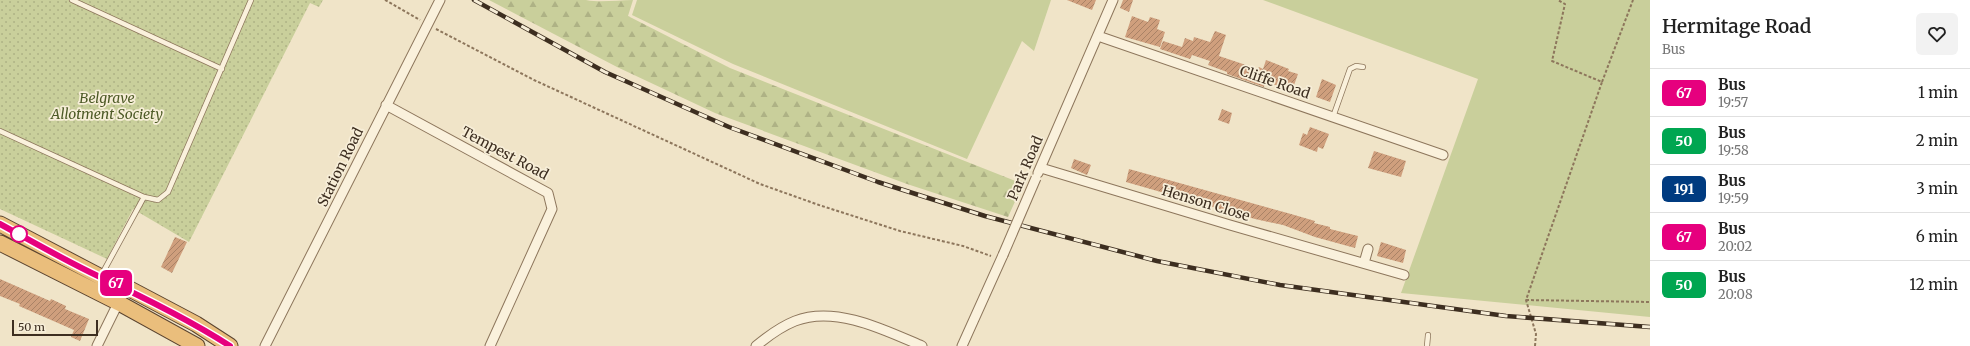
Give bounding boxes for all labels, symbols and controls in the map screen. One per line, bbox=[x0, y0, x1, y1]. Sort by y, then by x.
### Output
button: heart bbox=[1916, 13, 1958, 55]
text: Hermitage Road bbox=[1662, 14, 1811, 38]
text: Bus bbox=[1662, 41, 1685, 58]
street label: Cliffe Road bbox=[1237, 62, 1313, 103]
text: Bus bbox=[1718, 75, 1746, 94]
text: 1 min bbox=[1918, 83, 1958, 102]
text: 67 bbox=[1676, 84, 1692, 102]
park label: Belgrave Allotment Society bbox=[50, 89, 163, 123]
text: 19:57 bbox=[1718, 94, 1748, 111]
street label: Tempest Road bbox=[458, 122, 552, 184]
text: Bus bbox=[1718, 123, 1746, 142]
street label: Station Road bbox=[313, 124, 367, 210]
text: 2 min bbox=[1916, 131, 1958, 150]
street label: Park Road bbox=[1003, 132, 1047, 203]
text: 50 bbox=[1675, 132, 1693, 150]
text: 19:58 bbox=[1718, 142, 1749, 159]
text: Bus bbox=[1718, 171, 1746, 190]
text: 3 min bbox=[1916, 179, 1958, 198]
text: 191 bbox=[1674, 180, 1694, 198]
street label: Henson Close bbox=[1160, 181, 1252, 225]
text: 19:59 bbox=[1718, 190, 1749, 207]
text: Bus bbox=[1718, 219, 1746, 238]
unlabelled marker bbox=[10, 225, 28, 243]
text: 6 min bbox=[1916, 227, 1958, 246]
text: 67 bbox=[1676, 228, 1692, 246]
text: 20:02 bbox=[1718, 238, 1752, 255]
text: Bus bbox=[1718, 267, 1746, 286]
line badge: 67 bbox=[98, 270, 134, 296]
text: 67 bbox=[108, 274, 124, 292]
text: 12 min bbox=[1909, 275, 1958, 294]
text: 50 bbox=[1675, 276, 1693, 294]
text: 20:08 bbox=[1718, 286, 1753, 303]
scale bar bbox=[12, 318, 98, 337]
text: 50 m bbox=[18, 320, 45, 334]

